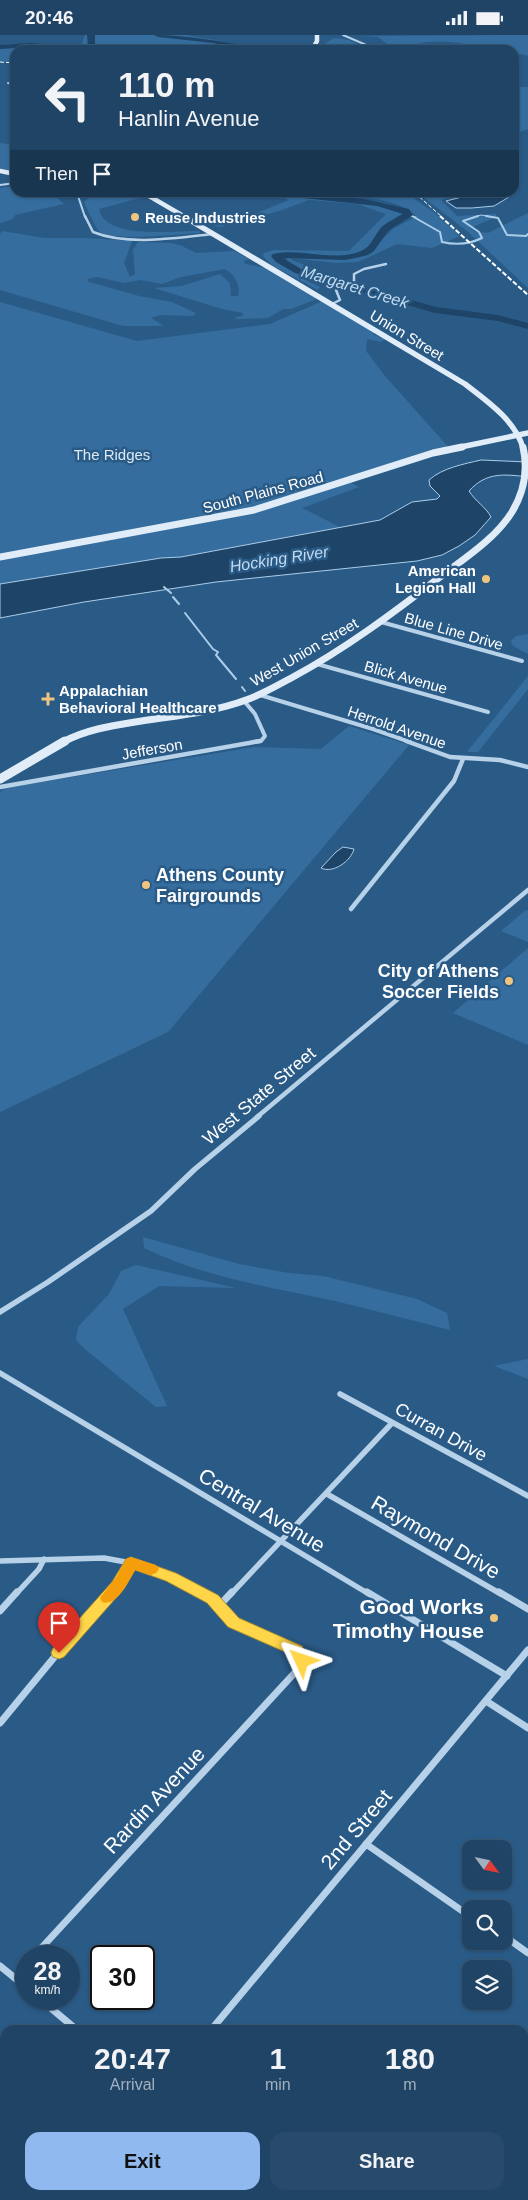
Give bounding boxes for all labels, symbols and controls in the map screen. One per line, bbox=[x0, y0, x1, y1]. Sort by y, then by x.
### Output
text: 20:46 bbox=[25, 7, 74, 28]
icon: left bbox=[35, 65, 100, 130]
text: 110 m bbox=[118, 65, 215, 104]
text: Hanlin Avenue bbox=[118, 106, 260, 131]
icon: arrive bbox=[88, 160, 116, 188]
text: Then bbox=[35, 163, 78, 184]
place label: Reuse Industries bbox=[145, 209, 266, 226]
marker: Reuse Industries bbox=[129, 211, 141, 223]
water label: Margaret Creek bbox=[299, 263, 412, 312]
street label: Union Street bbox=[367, 306, 448, 364]
park label: The Ridges bbox=[74, 446, 150, 463]
street label: South Plains Road bbox=[201, 468, 325, 516]
water label: Hocking River bbox=[228, 543, 330, 575]
place label: American Legion Hall bbox=[395, 562, 476, 596]
marker: American Legion Hall bbox=[480, 573, 492, 585]
street label: Blue Line Drive bbox=[403, 609, 505, 653]
street label: West Union Street bbox=[247, 614, 362, 690]
street label: Blick Avenue bbox=[363, 657, 449, 697]
place label: Appalachian Behavioral Healthcare bbox=[59, 682, 217, 716]
marker: Appalachian Behavioral Healthcare bbox=[41, 692, 55, 706]
street label: Herrold Avenue bbox=[345, 702, 449, 752]
street label: Jefferson bbox=[120, 735, 184, 763]
place label: Athens County Fairgrounds bbox=[156, 865, 284, 906]
marker: Athens County Fairgrounds bbox=[140, 879, 152, 891]
place label: City of Athens Soccer Fields bbox=[378, 961, 499, 1002]
marker: City of Athens Soccer Fields bbox=[503, 975, 515, 987]
street label: West State Street bbox=[199, 1043, 319, 1149]
street label: Curran Drive bbox=[392, 1399, 490, 1465]
street label: Central Avenue bbox=[195, 1463, 329, 1557]
street label: Raymond Drive bbox=[368, 1491, 504, 1583]
place label: Good Works Timothy House bbox=[333, 1595, 484, 1642]
pin bbox=[38, 1602, 80, 1653]
icon: arrive bbox=[45, 1609, 73, 1637]
marker: Good Works Timothy House bbox=[488, 1612, 500, 1624]
position arrow bbox=[275, 1634, 327, 1686]
street label: Rardin Avenue bbox=[99, 1742, 209, 1858]
street label: 2nd Street bbox=[316, 1784, 396, 1874]
north arrow bbox=[462, 1840, 512, 1890]
map controls bbox=[462, 1840, 512, 2010]
button: search bbox=[462, 1900, 512, 1950]
speed limit sign: 30 bbox=[90, 1945, 155, 2010]
text: 28 bbox=[34, 1957, 61, 1985]
button: layers bbox=[462, 1960, 512, 2010]
text: km/h bbox=[34, 1983, 61, 1997]
text: 20:47 bbox=[94, 2042, 171, 2075]
text: 1 bbox=[269, 2042, 286, 2075]
text: 180 bbox=[385, 2042, 435, 2075]
text: Arrival bbox=[110, 2076, 155, 2093]
text: min bbox=[265, 2076, 291, 2093]
text: m bbox=[403, 2076, 416, 2093]
button: Exit bbox=[25, 2132, 260, 2190]
button: Share bbox=[270, 2132, 504, 2190]

